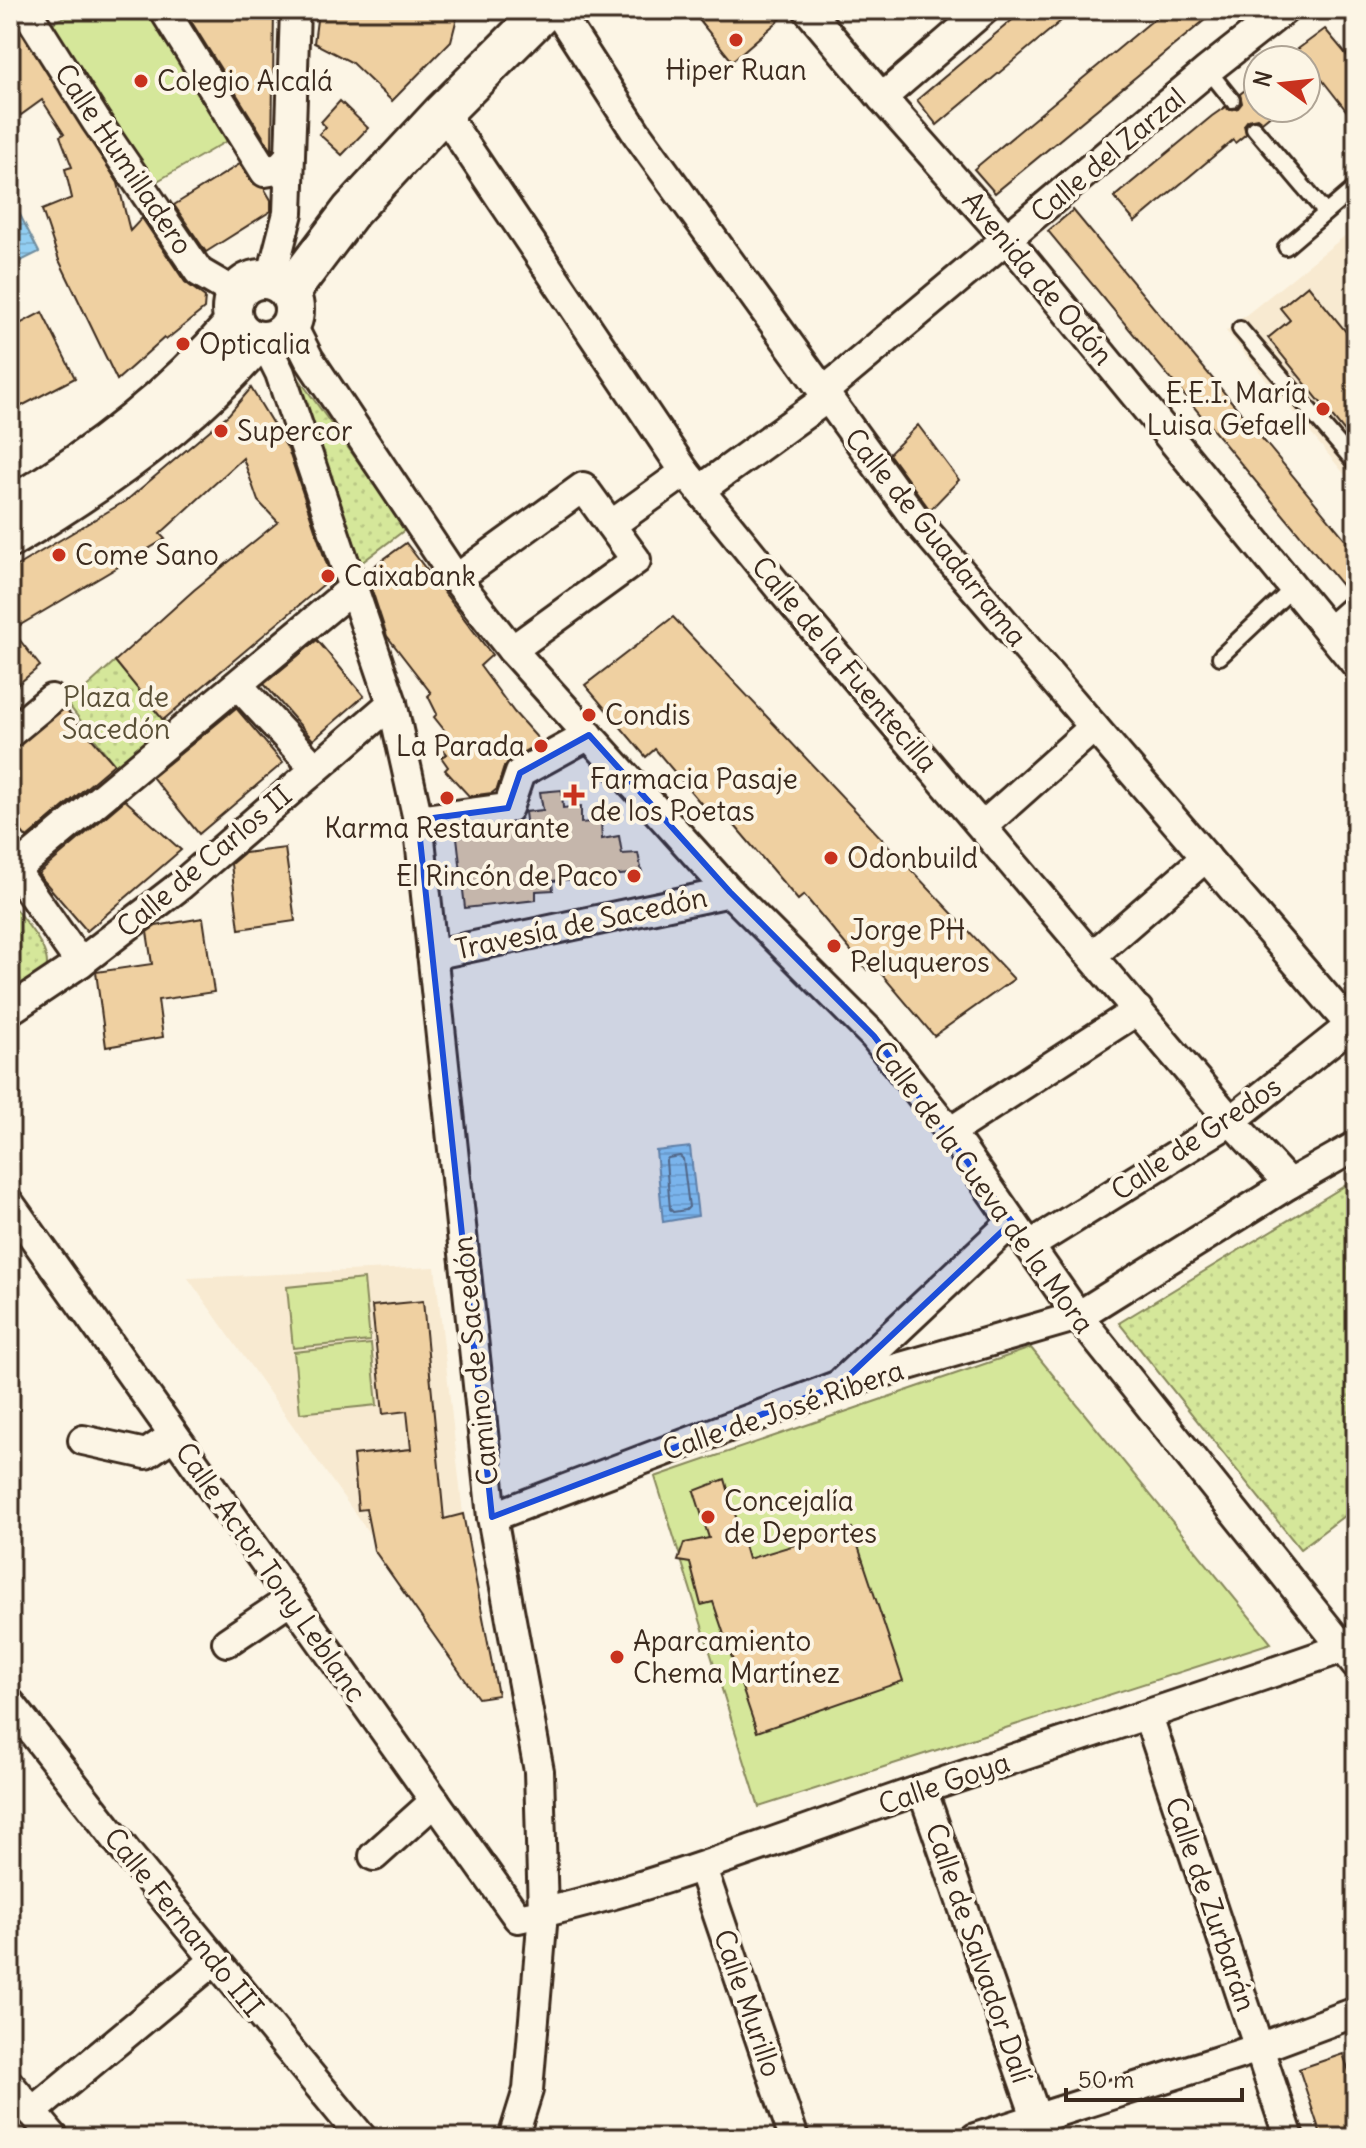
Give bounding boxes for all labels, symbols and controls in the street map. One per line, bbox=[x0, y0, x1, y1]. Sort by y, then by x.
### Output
marker: Hiper Ruan bbox=[727, 31, 745, 49]
north arrow bbox=[1242, 44, 1322, 124]
place label: Hiper Ruan bbox=[665, 52, 807, 88]
street label: Calle Humilladero bbox=[47, 57, 201, 261]
place label: Colegio Alcalá bbox=[157, 63, 333, 99]
text: N bbox=[1247, 68, 1278, 90]
marker: Colegio Alcalá bbox=[132, 72, 150, 90]
street label: Calle del Zarzal bbox=[1023, 80, 1193, 230]
street label: Avenida de Odón bbox=[955, 184, 1121, 372]
place label: Opticalia bbox=[199, 326, 311, 362]
marker: Opticalia bbox=[174, 335, 192, 353]
place label: E.E.I. María Luisa Gefaell bbox=[1147, 375, 1307, 443]
marker: E.E.I. María Luisa Gefaell bbox=[1314, 400, 1332, 418]
place label: Supercor bbox=[237, 413, 352, 449]
street label: Calle de Guadarrama bbox=[837, 421, 1035, 653]
marker: Supercor bbox=[212, 422, 230, 440]
place label: Come Sano bbox=[75, 537, 219, 573]
marker: Come Sano bbox=[50, 546, 68, 564]
street label: Calle de la Fuentecilla bbox=[744, 549, 946, 779]
place label: Caixabank bbox=[344, 558, 476, 594]
marker: Caixabank bbox=[319, 567, 337, 585]
park label: Plaza de Sacedón bbox=[62, 679, 170, 747]
place label: Condis bbox=[605, 697, 691, 733]
marker: Condis bbox=[580, 706, 598, 724]
place label: La Parada bbox=[396, 728, 525, 764]
marker: La Parada bbox=[532, 737, 550, 755]
place label: Farmacia Pasaje de los Poetas bbox=[590, 761, 798, 829]
street label: Calle de Carlos II bbox=[109, 777, 299, 945]
marker: Farmacia Pasaje de los Poetas bbox=[565, 786, 583, 804]
marker: Karma Restaurante bbox=[438, 789, 456, 807]
place label: Karma Restaurante bbox=[324, 810, 570, 846]
place label: Odonbuild bbox=[847, 840, 978, 876]
marker: Odonbuild bbox=[822, 849, 840, 867]
place label: El Rincón de Paco bbox=[396, 858, 618, 894]
marker: El Rincón de Paco bbox=[625, 867, 643, 885]
street label: Travesía de Sacedón bbox=[452, 879, 710, 967]
place label: Jorge PH Peluqueros bbox=[850, 912, 990, 980]
marker: Jorge PH Peluqueros bbox=[825, 937, 843, 955]
street label: Calle de la Cueva de la Mora bbox=[866, 1034, 1102, 1340]
street label: Calle de Gredos bbox=[1104, 1068, 1288, 1208]
street label: Camino de Sacedón bbox=[444, 1235, 506, 1487]
street label: Calle de José Ribera bbox=[658, 1352, 908, 1468]
street label: Calle Actor Tony Leblanc bbox=[168, 1435, 374, 1709]
place label: Concejalía de Deportes bbox=[724, 1483, 877, 1551]
marker: Concejalía de Deportes bbox=[699, 1508, 717, 1526]
place label: Aparcamiento Chema Martínez bbox=[633, 1623, 840, 1691]
marker: Aparcamiento Chema Martínez bbox=[608, 1648, 626, 1666]
street label: Calle Goya bbox=[874, 1744, 1014, 1822]
street label: Calle de Zurbarán bbox=[1157, 1792, 1265, 2016]
street label: Calle de Salvador Dalí bbox=[918, 1818, 1040, 2088]
street label: Calle Fernando III bbox=[97, 1820, 271, 2024]
street label: Calle Murillo bbox=[706, 1925, 790, 2081]
scale bar bbox=[1066, 2052, 1242, 2102]
text: 50 m bbox=[1078, 2064, 1134, 2094]

